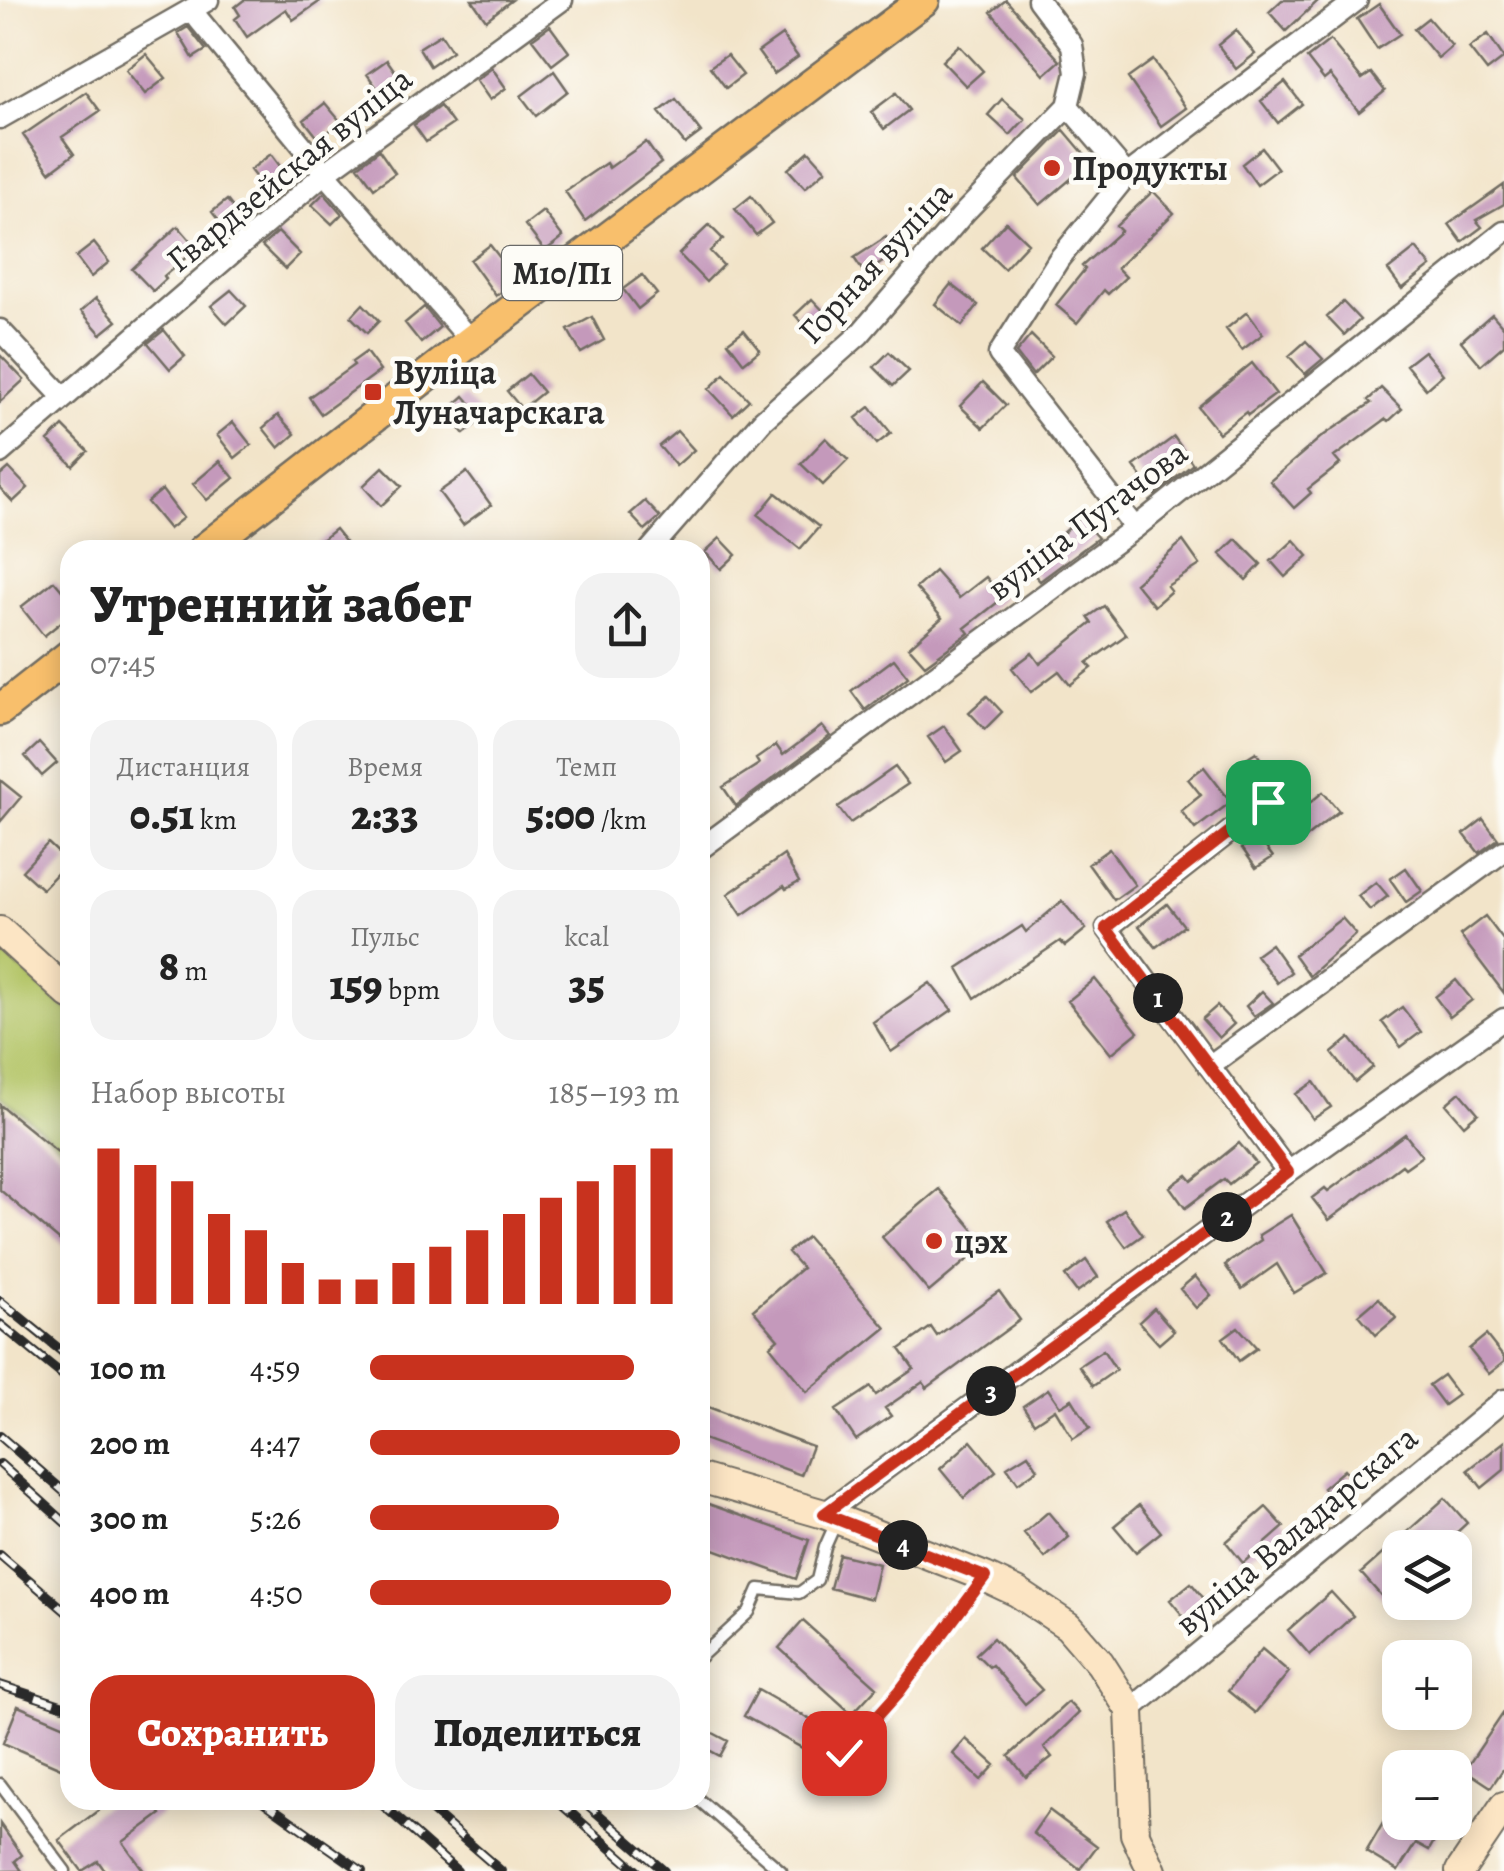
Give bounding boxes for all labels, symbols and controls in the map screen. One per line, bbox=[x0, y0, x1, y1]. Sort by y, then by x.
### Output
street label: Гвардзейская вуліца bbox=[156, 55, 422, 283]
place label: Продукты bbox=[1072, 144, 1228, 192]
marker: Продукты bbox=[1041, 157, 1063, 179]
street label: Горная вуліца bbox=[787, 170, 963, 354]
road number: М10/П1 bbox=[502, 246, 622, 300]
place label: Вуліца Луначарскага bbox=[393, 348, 605, 436]
marker: Вуліца Луначарскага bbox=[362, 381, 384, 403]
street label: вуліца Пугачова bbox=[977, 429, 1197, 611]
text: Утренний забег bbox=[90, 566, 472, 641]
button: share bbox=[575, 573, 680, 678]
text: 07:45 bbox=[90, 641, 156, 685]
text: Дистанция bbox=[117, 748, 250, 786]
text: Время bbox=[347, 748, 423, 786]
text: Темп bbox=[556, 748, 617, 786]
pin bbox=[1226, 760, 1311, 845]
icon: arrive bbox=[1241, 775, 1296, 830]
text: 0.51 bbox=[130, 786, 194, 843]
text: 2:33 bbox=[351, 786, 419, 843]
text: 5:00 bbox=[526, 786, 595, 843]
text: km bbox=[194, 801, 237, 839]
text: /km bbox=[595, 801, 647, 839]
text: Пульс bbox=[350, 918, 420, 956]
text: kcal bbox=[564, 918, 609, 956]
text: 8 bbox=[159, 937, 179, 994]
text: m bbox=[179, 952, 208, 990]
text: 159 bbox=[330, 956, 383, 1013]
text: 35 bbox=[569, 956, 605, 1013]
text: bpm bbox=[383, 971, 440, 1009]
pin: 1 bbox=[1133, 973, 1183, 1023]
text: 1 bbox=[1153, 979, 1163, 1017]
text: Набор высоты bbox=[90, 1070, 286, 1114]
text: 185–193 m bbox=[549, 1070, 680, 1114]
pin: 2 bbox=[1202, 1192, 1252, 1242]
text: 2 bbox=[1220, 1198, 1234, 1236]
place label: цэх bbox=[954, 1217, 1008, 1265]
marker: цэх bbox=[923, 1230, 945, 1252]
text: 100 m bbox=[90, 1346, 166, 1390]
text: 4:59 bbox=[250, 1346, 300, 1390]
pin: 3 bbox=[966, 1366, 1016, 1416]
text: 3 bbox=[985, 1372, 997, 1410]
street label: вуліца Валадарскага bbox=[1164, 1414, 1428, 1646]
text: 200 m bbox=[90, 1421, 170, 1465]
text: 4:47 bbox=[250, 1421, 300, 1465]
text: 300 m bbox=[90, 1496, 168, 1540]
text: 5:26 bbox=[250, 1496, 301, 1540]
pin: 4 bbox=[878, 1520, 928, 1570]
text: 4 bbox=[896, 1526, 910, 1564]
map controls bbox=[1382, 1530, 1472, 1840]
button: layers bbox=[1382, 1530, 1472, 1620]
text: 400 m bbox=[90, 1571, 170, 1615]
text: 4:50 bbox=[250, 1571, 303, 1615]
button: + bbox=[1382, 1640, 1472, 1730]
button: Сохранить bbox=[90, 1675, 375, 1790]
button: Поделиться bbox=[395, 1675, 680, 1790]
pin bbox=[802, 1711, 887, 1796]
icon: check bbox=[817, 1726, 872, 1781]
button: − bbox=[1382, 1750, 1472, 1840]

